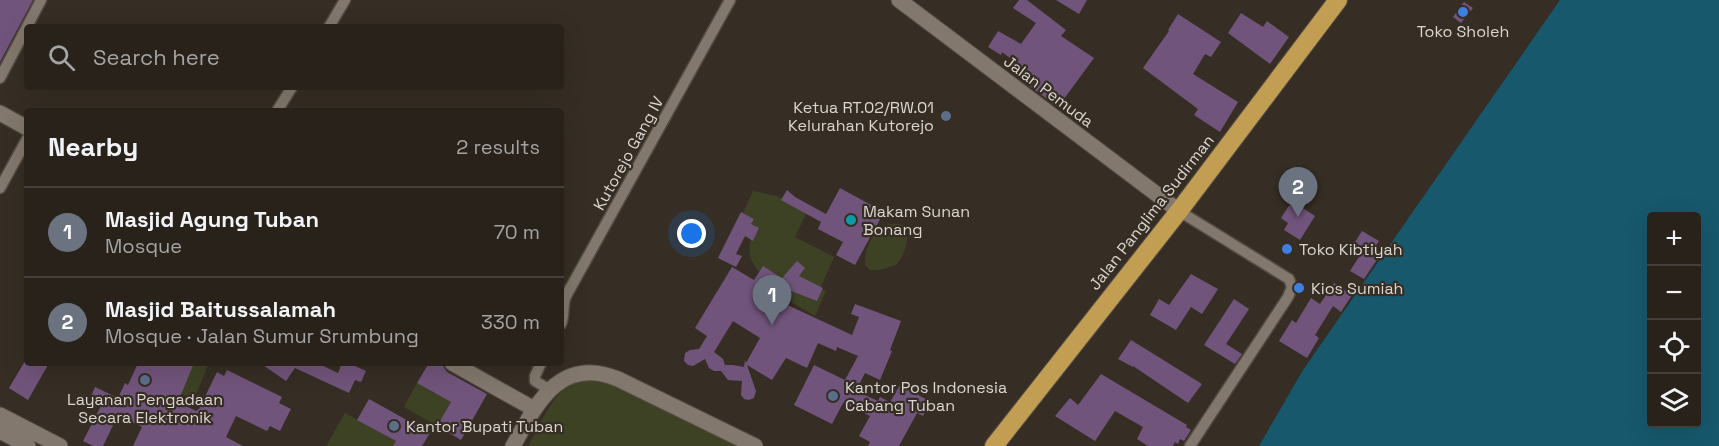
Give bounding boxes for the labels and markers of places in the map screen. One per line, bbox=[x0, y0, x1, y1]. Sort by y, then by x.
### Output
marker: Toko Sholeh bbox=[1456, 5, 1470, 19]
place label: Toko Sholeh bbox=[1417, 21, 1509, 42]
place label: Ketua RT.02/RW.01 Kelurahan Kutorejo bbox=[788, 97, 934, 136]
marker: Ketua RT.02/RW.01 Kelurahan Kutorejo bbox=[939, 109, 953, 123]
pin: 2 bbox=[1278, 168, 1318, 217]
place label: Makam Sunan Bonang bbox=[863, 201, 970, 240]
marker: Makam Sunan Bonang bbox=[844, 213, 858, 227]
place label: Toko Kibtiyah bbox=[1299, 239, 1403, 260]
marker: Toko Kibtiyah bbox=[1280, 242, 1294, 256]
pin: 1 bbox=[752, 276, 792, 325]
place label: Kios Sumiah bbox=[1311, 278, 1403, 299]
marker: Kios Sumiah bbox=[1292, 281, 1306, 295]
marker: Layanan Pengadaan Secara Elektronik bbox=[138, 373, 152, 387]
place label: Kantor Pos Indonesia Cabang Tuban bbox=[845, 377, 1007, 416]
place label: Layanan Pengadaan Secara Elektronik bbox=[67, 389, 223, 428]
marker: Kantor Pos Indonesia Cabang Tuban bbox=[826, 389, 840, 403]
place label: Kantor Bupati Tuban bbox=[406, 416, 563, 437]
marker: Kantor Bupati Tuban bbox=[387, 419, 401, 433]

